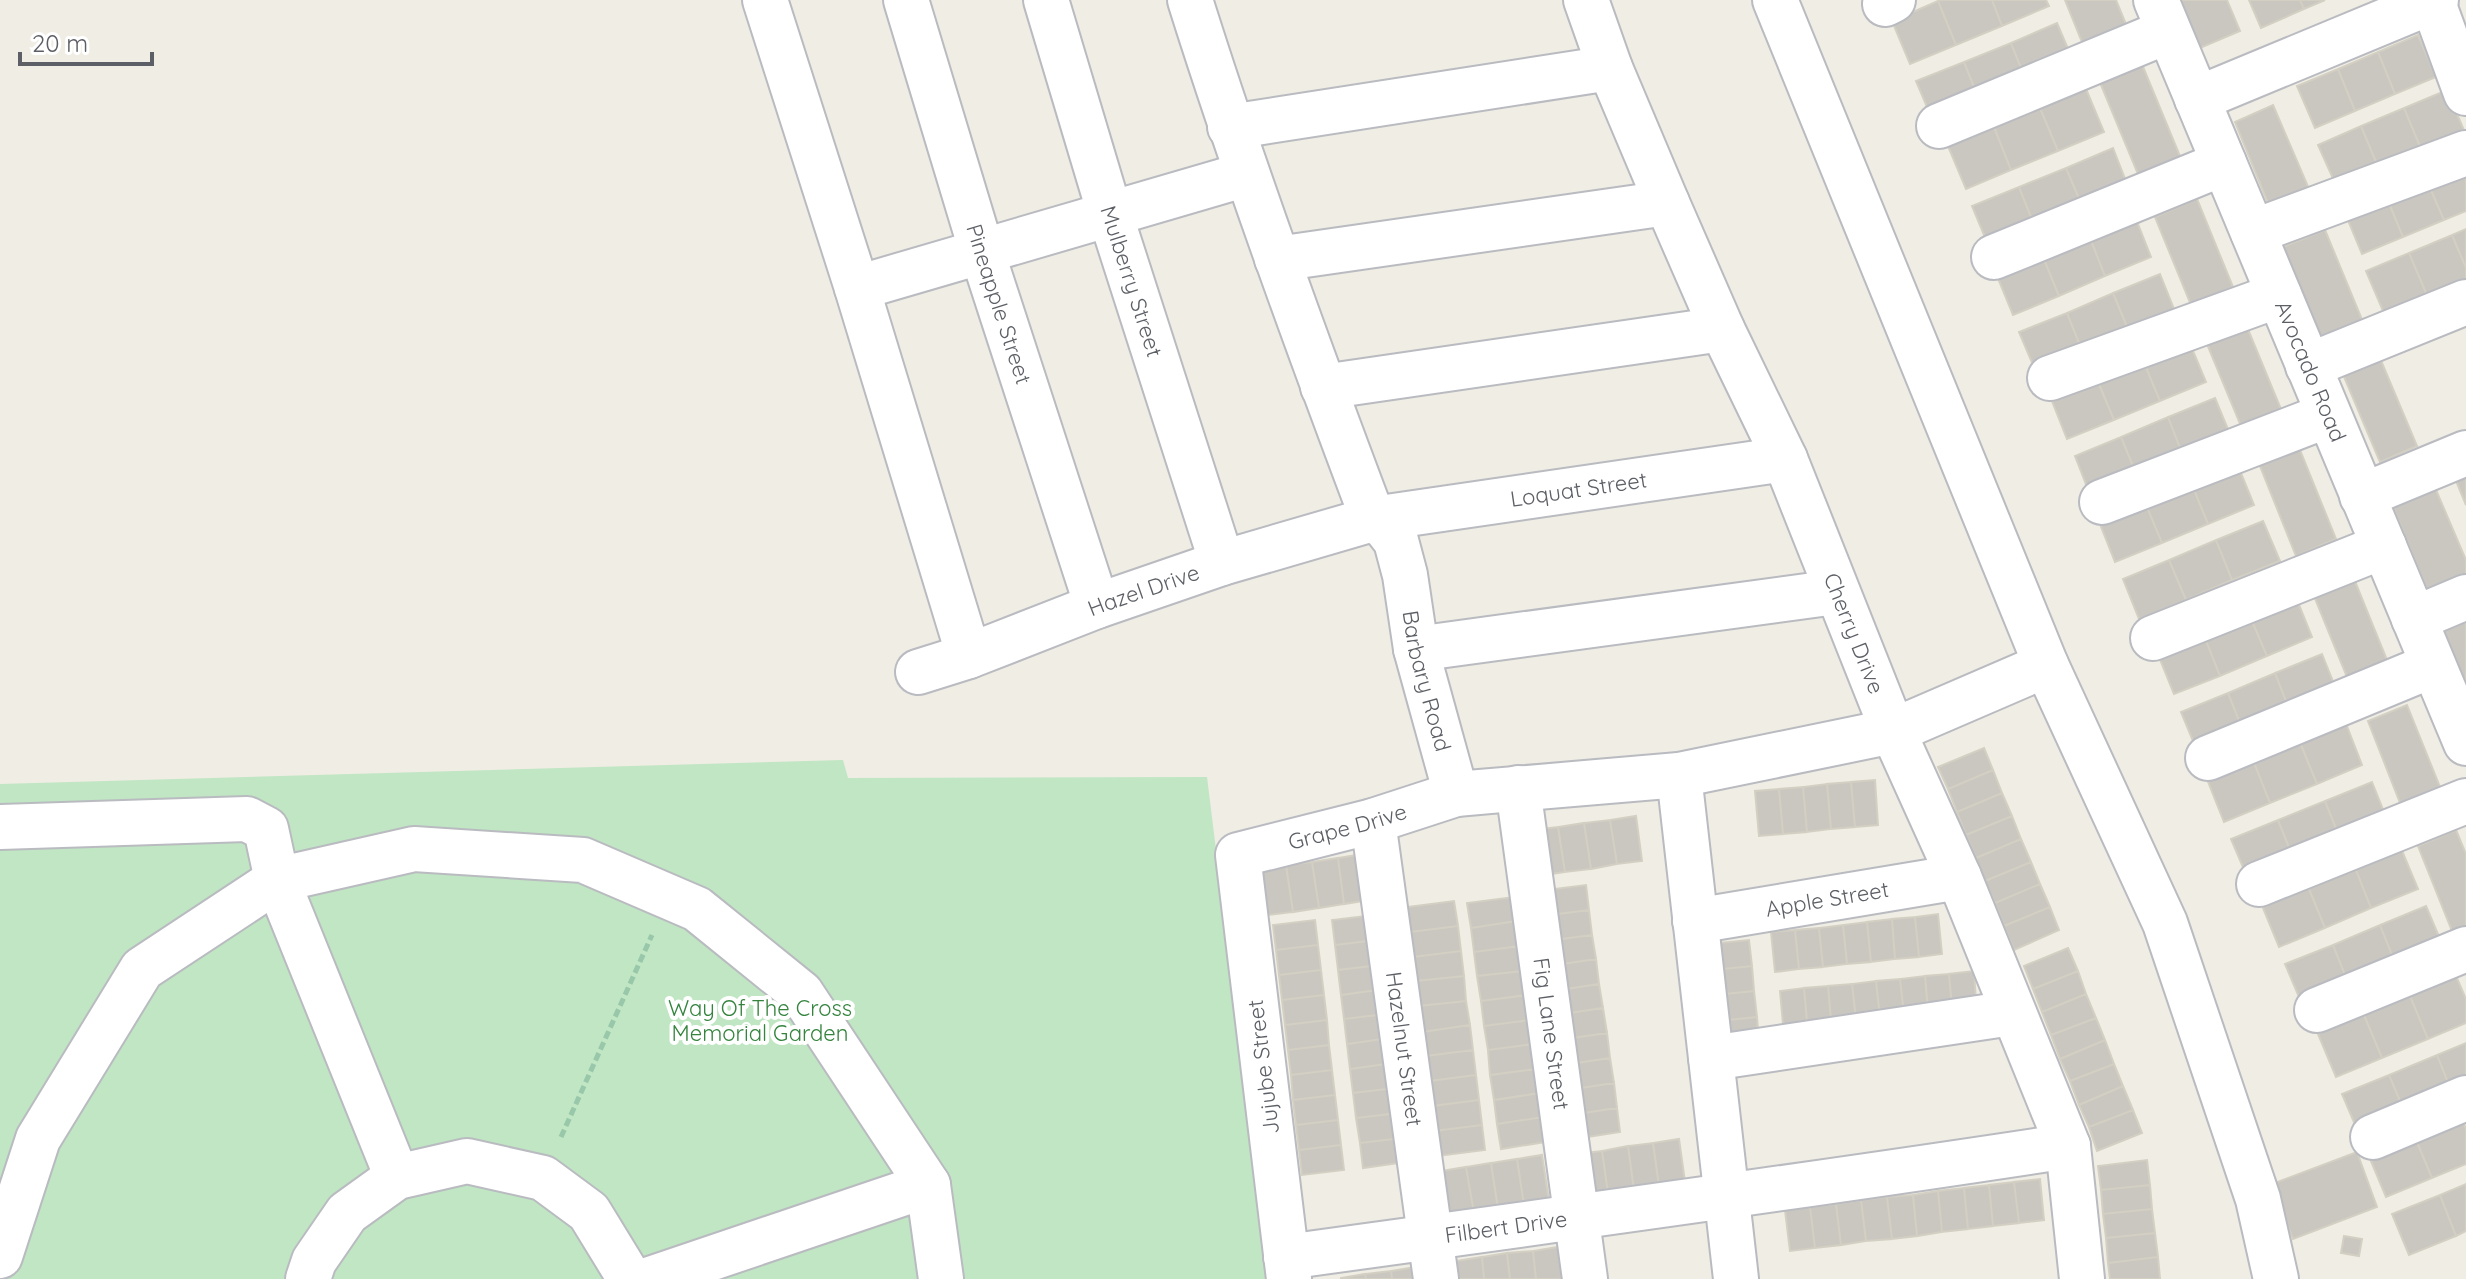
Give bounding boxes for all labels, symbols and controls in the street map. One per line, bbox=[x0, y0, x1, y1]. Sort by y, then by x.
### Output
scale bar bbox=[20, 16, 152, 66]
text: 20 m bbox=[32, 28, 88, 58]
street label: Mulberry Street bbox=[1094, 202, 1169, 360]
street label: Pineapple Street bbox=[960, 221, 1038, 388]
street label: Avocado Road bbox=[2269, 296, 2353, 446]
street label: Loquat Street bbox=[1508, 465, 1649, 513]
street label: Hazel Drive bbox=[1084, 558, 1203, 622]
street label: Cherry Drive bbox=[1818, 569, 1891, 698]
street label: Barbary Road bbox=[1396, 609, 1458, 755]
street label: Grape Drive bbox=[1285, 797, 1410, 856]
street label: Apple Street bbox=[1764, 875, 1891, 923]
street label: Fig Lane Street bbox=[1527, 956, 1576, 1112]
street label: Hazelnut Street bbox=[1380, 970, 1429, 1128]
park label: Way Of The Cross Memorial Garden bbox=[668, 994, 852, 1047]
street label: Jujube Street bbox=[1241, 998, 1285, 1136]
street label: Filbert Drive bbox=[1443, 1204, 1569, 1249]

